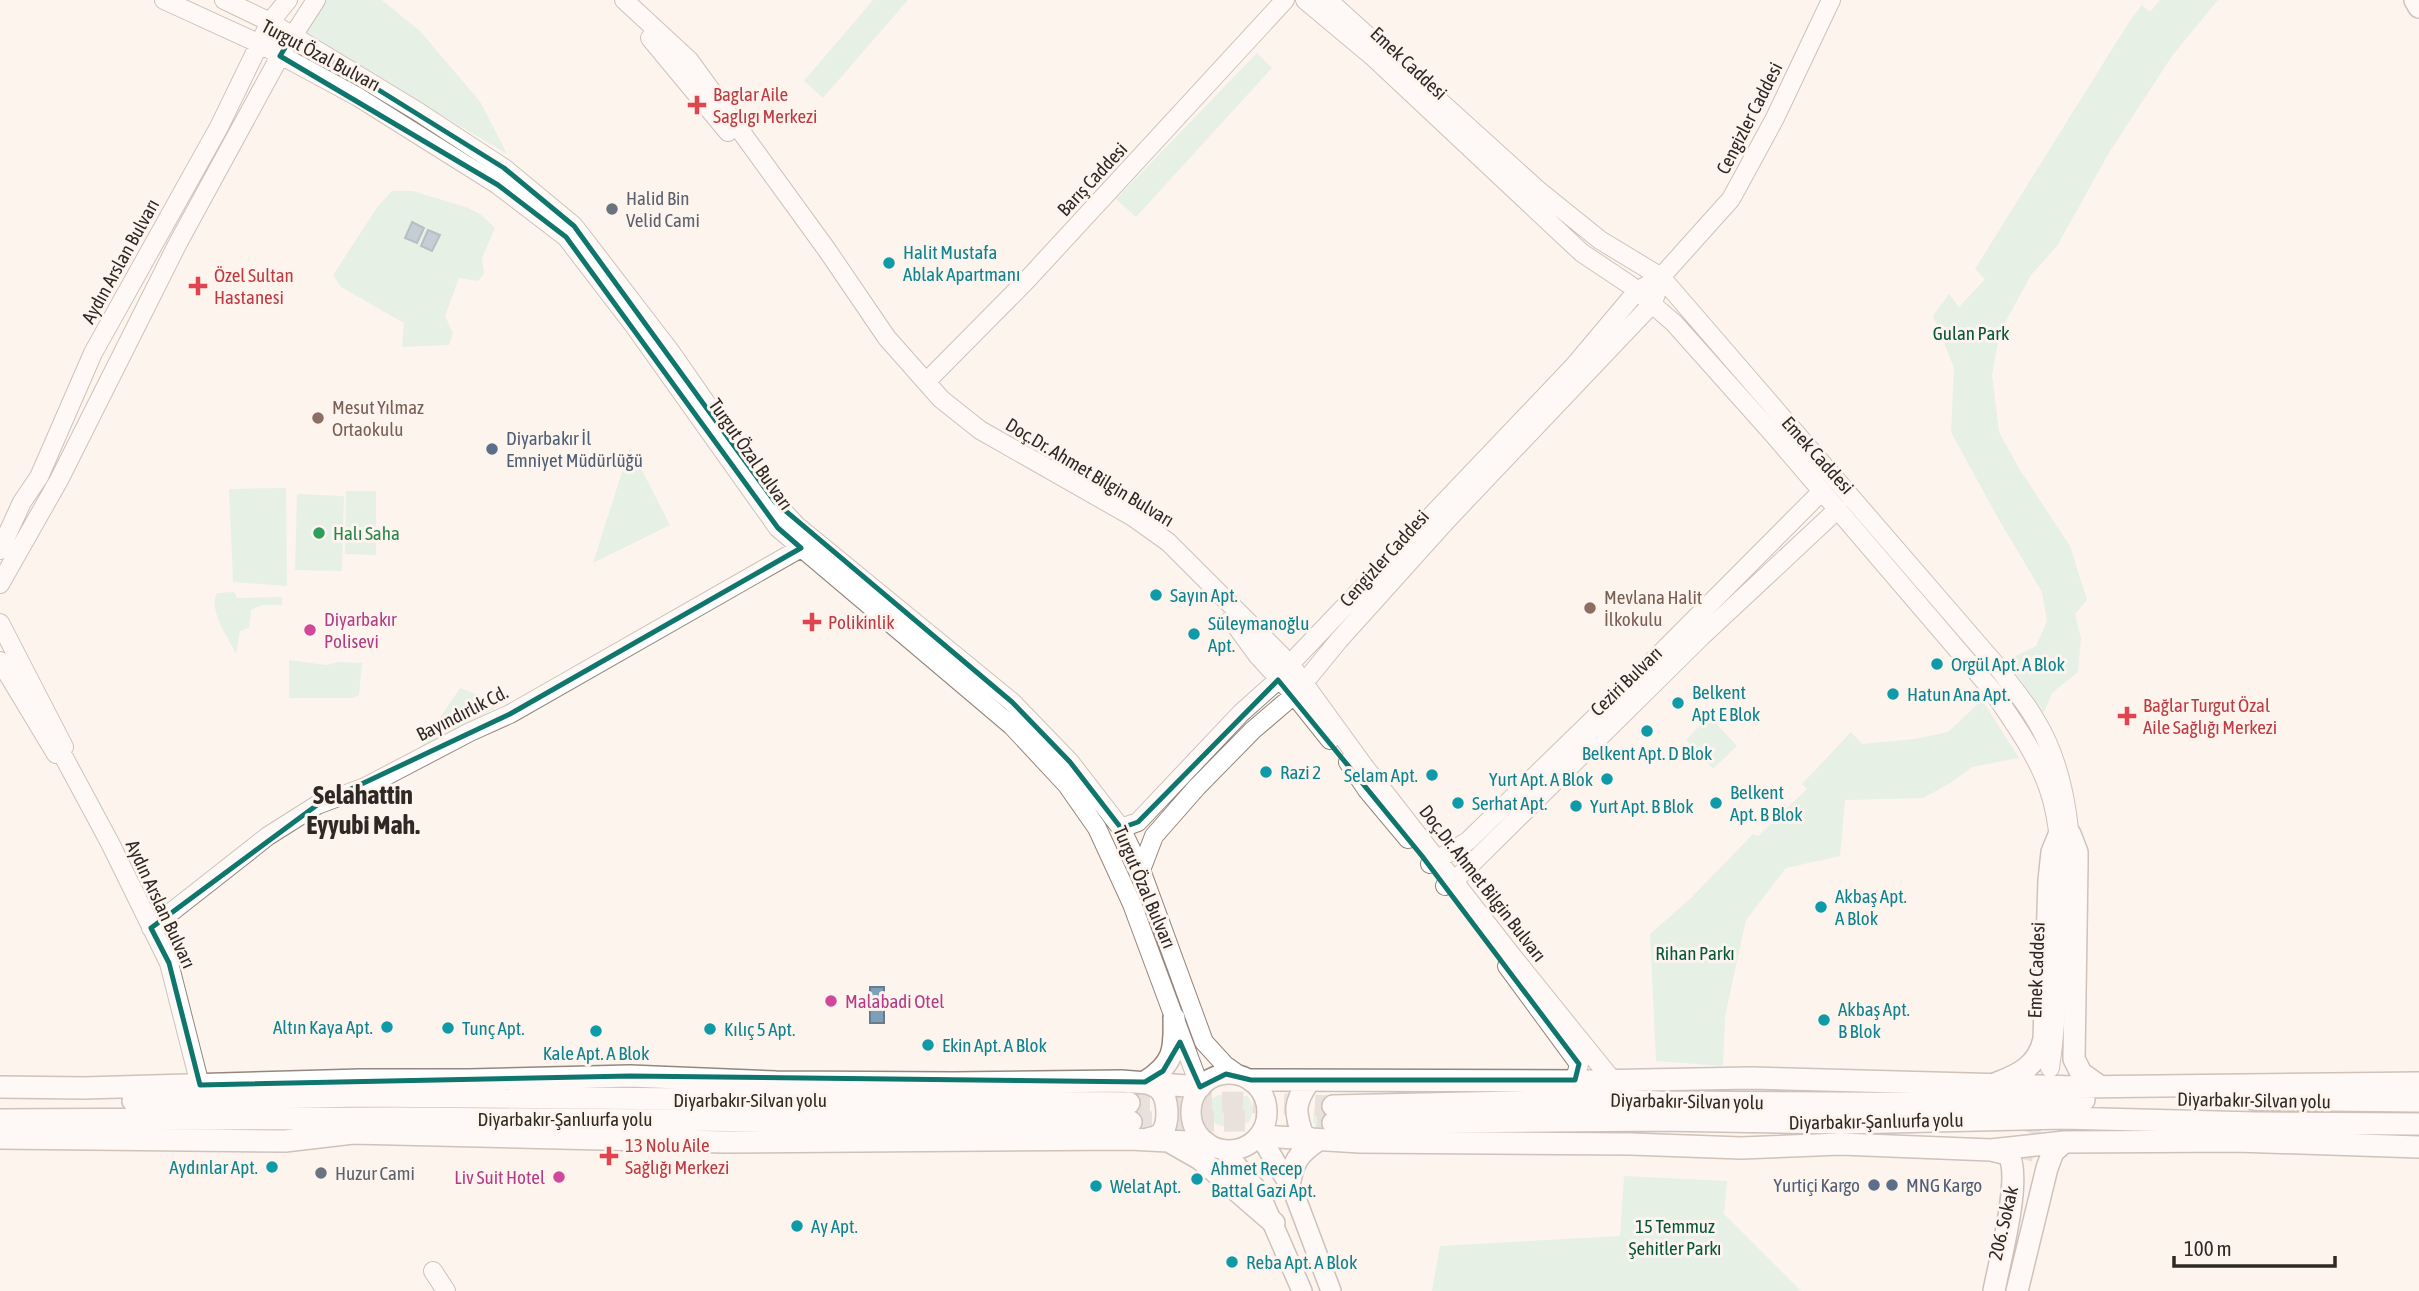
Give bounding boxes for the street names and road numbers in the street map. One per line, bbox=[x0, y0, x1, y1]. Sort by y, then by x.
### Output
street label: Turgut Özal Bulvarı bbox=[258, 15, 384, 95]
street label: Emek Caddesi bbox=[1366, 22, 1452, 104]
street label: Cengizler Caddesi bbox=[1711, 58, 1787, 178]
street label: Barış Caddesi bbox=[1053, 138, 1131, 220]
street label: Aydın Arslan Bulvarı bbox=[77, 195, 163, 327]
street label: Turgut Özal Bulvarı bbox=[704, 394, 798, 514]
street label: Emek Caddesi bbox=[1778, 412, 1858, 498]
street label: Doç.Dr. Ahmet Bilgin Bulvarı bbox=[1002, 413, 1178, 531]
street label: Cengizler Caddesi bbox=[1335, 505, 1433, 611]
street label: Ceziri Bulvarı bbox=[1586, 642, 1666, 720]
street label: Bayındırlık Cd. bbox=[413, 681, 511, 745]
street label: Doç.Dr. Ahmet Bilgin Bulvarı bbox=[1415, 800, 1551, 966]
street label: Turgut Özal Bulvarı bbox=[1109, 822, 1181, 952]
street label: Aydın Arslan Bulvarı bbox=[122, 836, 200, 972]
street label: Emek Caddesi bbox=[2023, 921, 2049, 1019]
street label: Diyarbakır-Silvan yolu bbox=[2177, 1088, 2331, 1112]
street label: Diyarbakır-Silvan yolu bbox=[673, 1089, 827, 1111]
street label: Diyarbakır-Silvan yolu bbox=[1610, 1089, 1764, 1113]
street label: Diyarbakır-Şanlıurfa yolu bbox=[478, 1108, 652, 1130]
street label: Diyarbakır-Şanlıurfa yolu bbox=[1788, 1108, 1964, 1134]
street label: 206. Sokak bbox=[1984, 1183, 2022, 1262]

